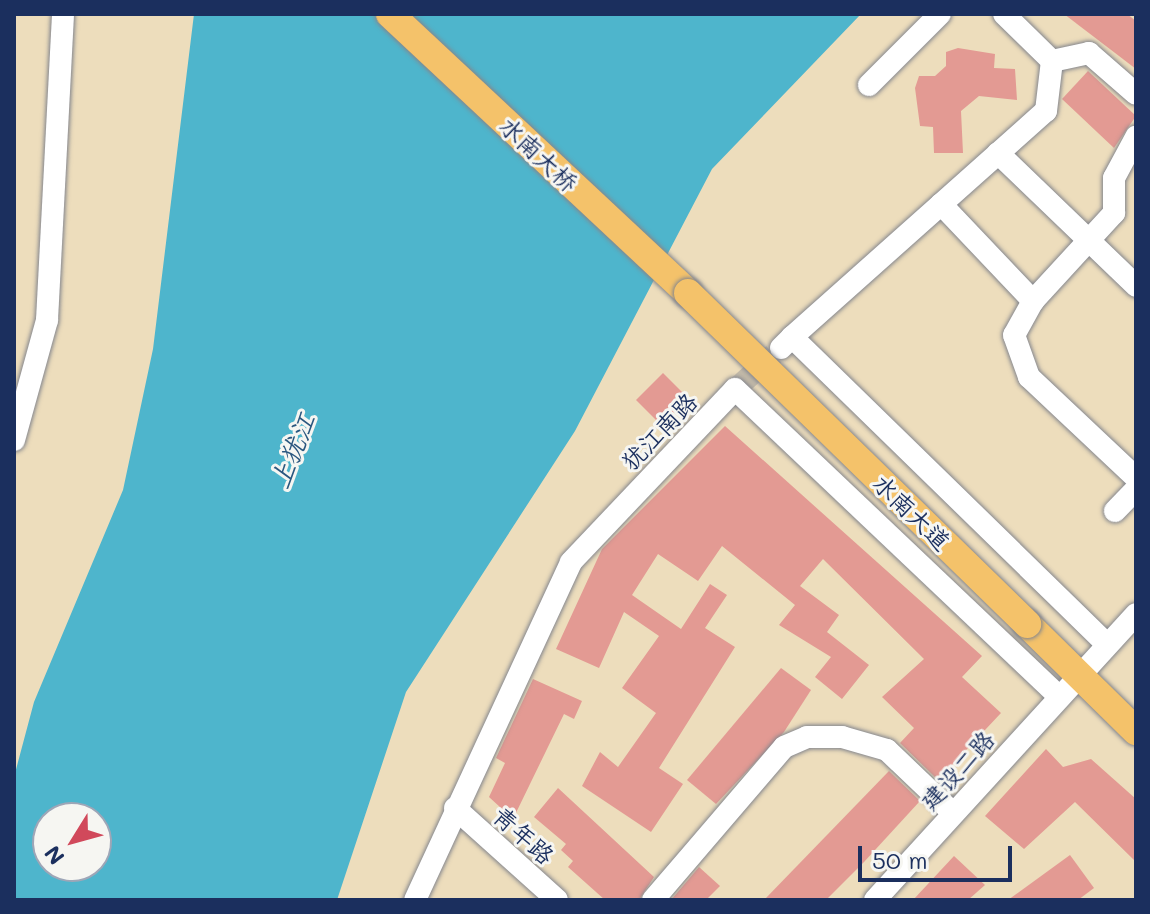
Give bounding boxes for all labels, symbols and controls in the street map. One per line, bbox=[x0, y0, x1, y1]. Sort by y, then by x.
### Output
street label: 水南大桥 bbox=[494, 111, 584, 197]
street label: 犹江南路 bbox=[615, 386, 703, 476]
water label: 上犹江 bbox=[264, 409, 322, 493]
street label: 水南大道 bbox=[867, 468, 957, 556]
street label: 建设二路 bbox=[914, 725, 1000, 815]
street label: 青年路 bbox=[488, 800, 560, 870]
north arrow bbox=[32, 802, 112, 882]
scale bar bbox=[862, 830, 1016, 880]
text: N bbox=[37, 840, 71, 871]
text: 50 m bbox=[872, 844, 928, 875]

